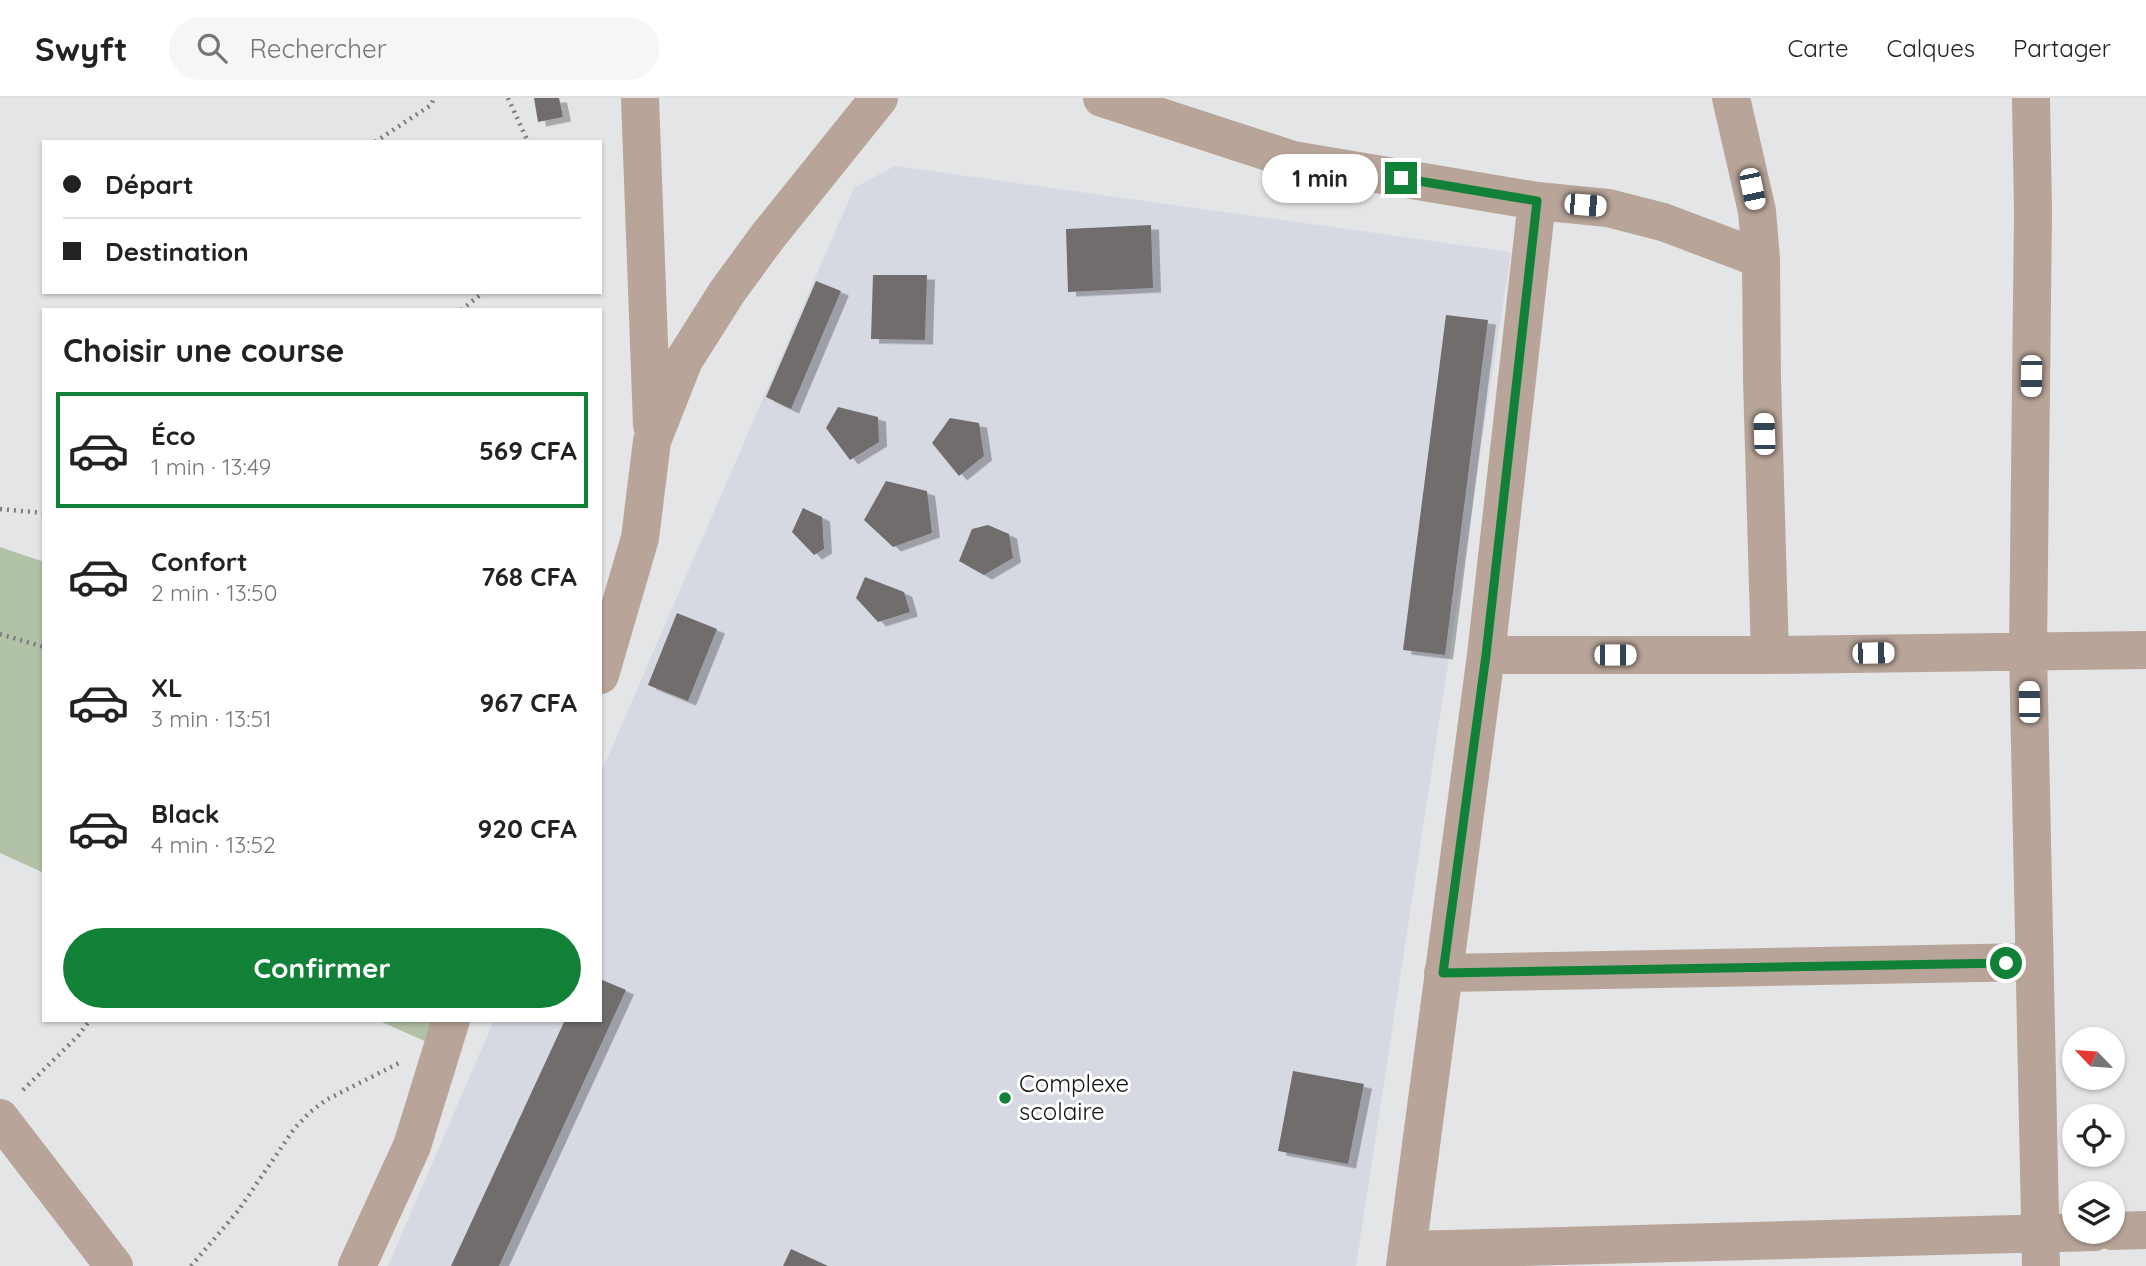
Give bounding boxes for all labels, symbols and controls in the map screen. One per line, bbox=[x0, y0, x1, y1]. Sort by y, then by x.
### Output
search box bbox=[169, 17, 659, 80]
text: Swyft bbox=[35, 28, 127, 69]
icon: search bbox=[193, 29, 231, 67]
text: Rechercher bbox=[249, 32, 387, 65]
text: Carte bbox=[1787, 33, 1849, 63]
text: Calques bbox=[1887, 33, 1975, 63]
text: Partager bbox=[2013, 33, 2111, 63]
callout: 1 min bbox=[1261, 154, 1376, 202]
route end bbox=[1385, 162, 1417, 194]
text: 1 min bbox=[1292, 164, 1348, 193]
car bbox=[1738, 166, 1767, 212]
text: Départ bbox=[105, 168, 194, 201]
car bbox=[1564, 193, 1607, 217]
text: Destination bbox=[105, 235, 249, 268]
text: Choisir une course bbox=[63, 330, 344, 370]
car bbox=[2021, 355, 2042, 397]
car bbox=[1753, 413, 1776, 455]
icon: car bbox=[67, 419, 130, 482]
text: Éco bbox=[151, 419, 196, 452]
text: 569 CFA bbox=[479, 434, 577, 467]
text: 1 min · 13:49 bbox=[151, 452, 271, 481]
icon: car bbox=[67, 545, 130, 608]
text: Confort bbox=[151, 545, 248, 578]
text: 768 CFA bbox=[481, 560, 577, 593]
text: 2 min · 13:50 bbox=[151, 578, 277, 607]
car bbox=[1852, 642, 1895, 664]
car bbox=[1595, 645, 1637, 666]
icon: car bbox=[67, 671, 130, 734]
text: XL bbox=[151, 671, 183, 704]
car bbox=[2019, 681, 2040, 723]
text: 967 CFA bbox=[480, 686, 577, 719]
text: 3 min · 13:51 bbox=[151, 704, 271, 733]
icon: car bbox=[67, 797, 130, 860]
text: Black bbox=[151, 797, 220, 830]
text: 920 CFA bbox=[477, 812, 577, 845]
text: 4 min · 13:52 bbox=[151, 830, 276, 859]
button: Confirmer bbox=[63, 928, 581, 1008]
route start bbox=[1990, 947, 2022, 979]
north arrow bbox=[2062, 1027, 2124, 1090]
map controls bbox=[2062, 1027, 2125, 1244]
place label: Complexe scolaire bbox=[1019, 1068, 1129, 1126]
marker: Complexe scolaire bbox=[997, 1090, 1013, 1106]
button: locate bbox=[2062, 1104, 2125, 1167]
button: layers bbox=[2062, 1181, 2125, 1244]

